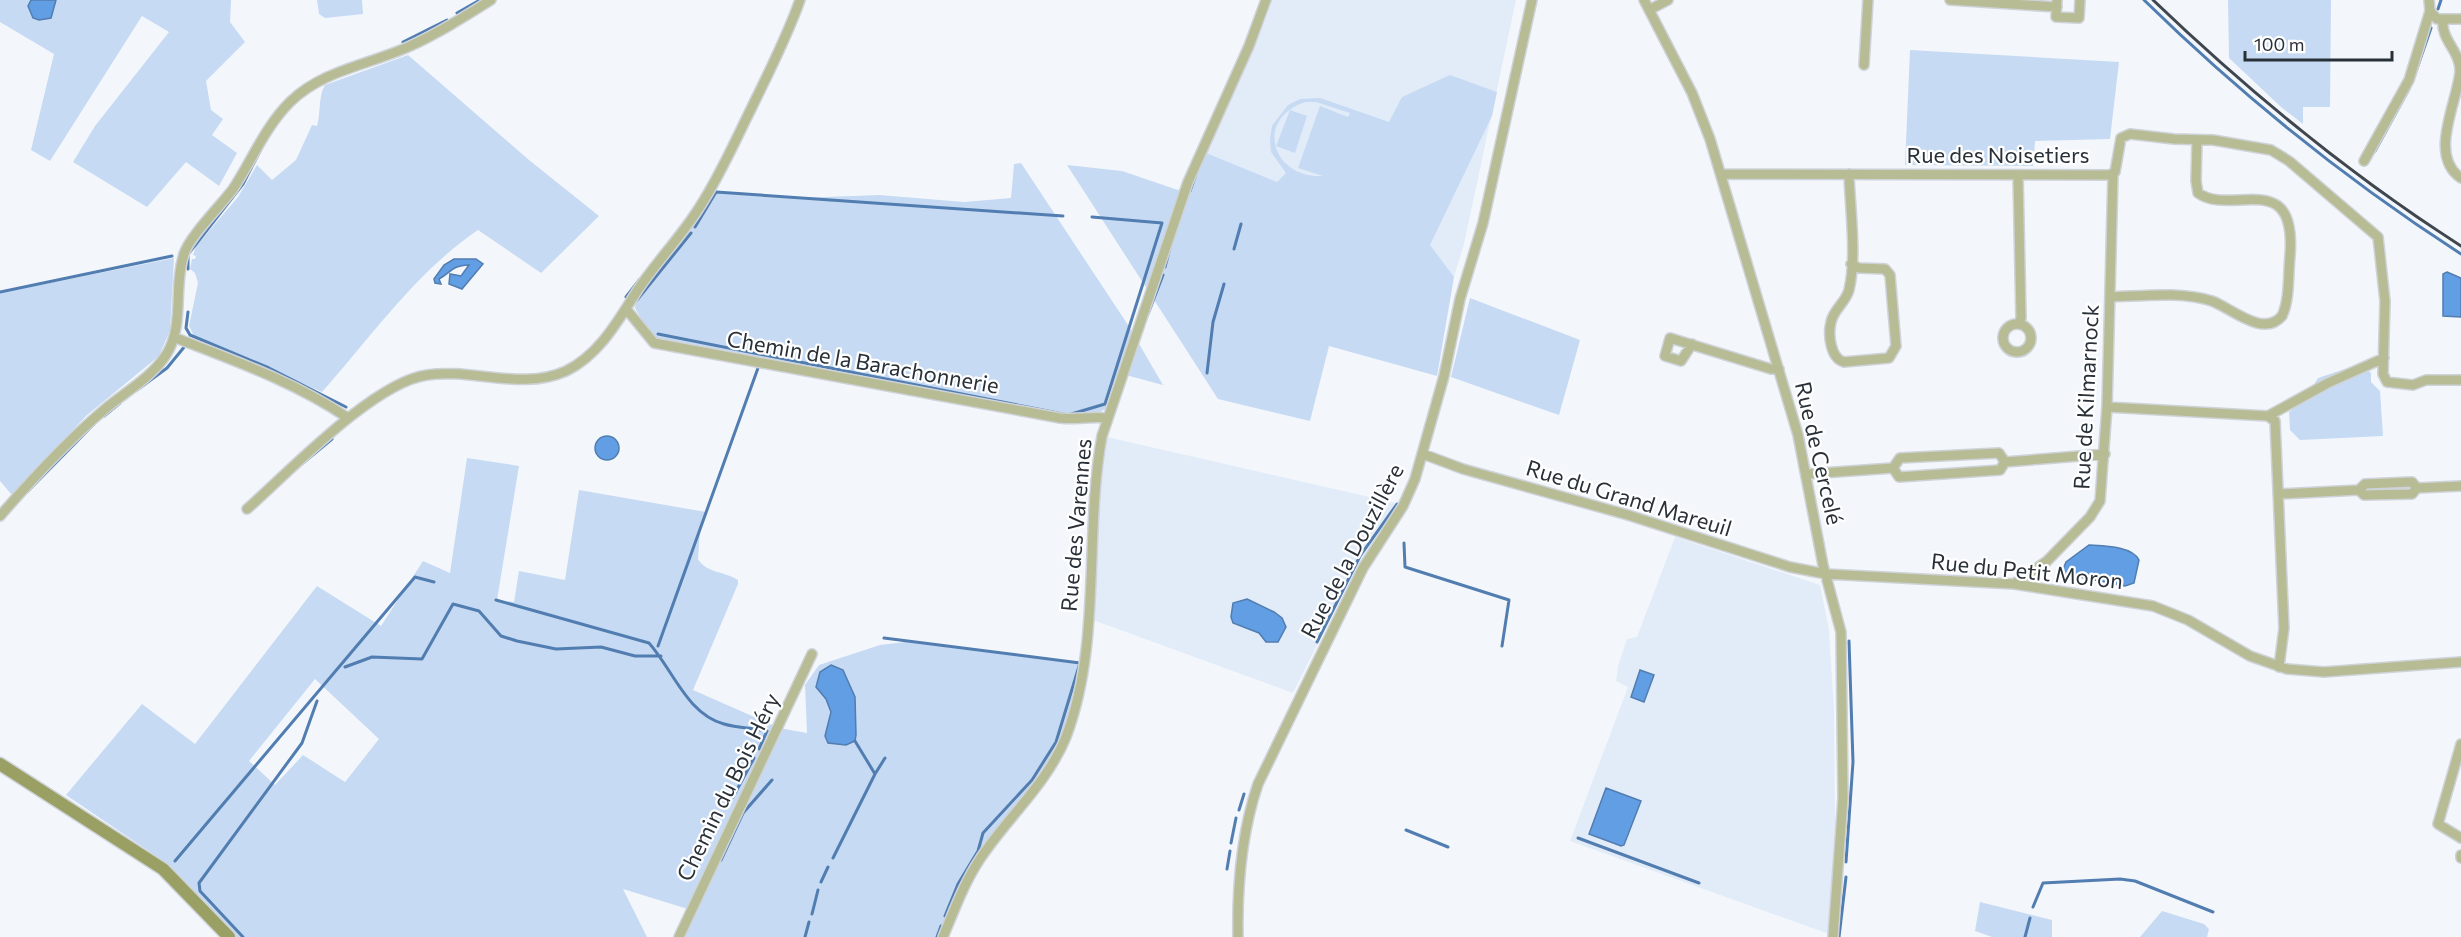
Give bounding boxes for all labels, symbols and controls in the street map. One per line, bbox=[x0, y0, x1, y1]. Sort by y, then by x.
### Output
scale bar bbox=[2245, 24, 2392, 62]
text: 100 m bbox=[2254, 33, 2304, 55]
street label: Rue des Noisetiers bbox=[1907, 141, 2089, 168]
street label: Rue de Kilmarnock bbox=[2067, 304, 2104, 490]
street label: Chemin de la Barachonnerie bbox=[725, 324, 1001, 399]
street label: Rue de Cercelé bbox=[1790, 379, 1849, 527]
street label: Rue des Varennes bbox=[1054, 437, 1097, 613]
street label: Rue du Grand Mareuil bbox=[1523, 453, 1735, 542]
street label: Rue de la Douzillère bbox=[1294, 459, 1409, 643]
street label: Rue du Petit Moron bbox=[1930, 547, 2124, 594]
street label: Chemin du Bois Héry bbox=[670, 688, 785, 885]

